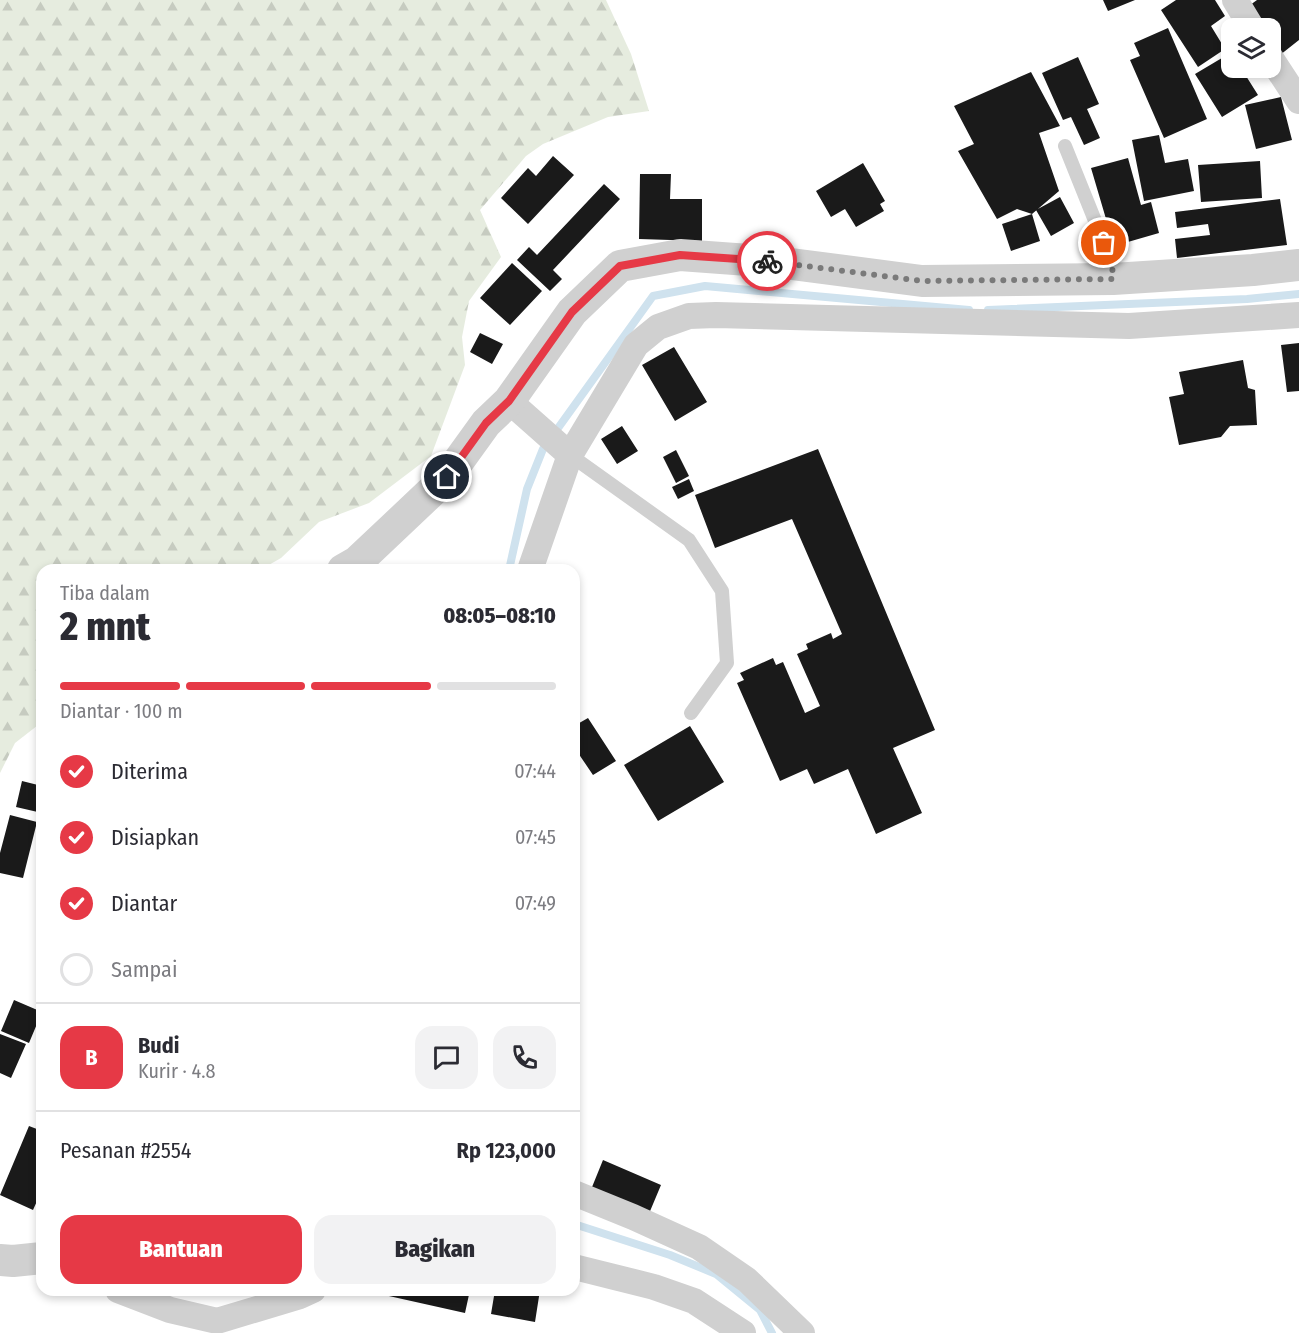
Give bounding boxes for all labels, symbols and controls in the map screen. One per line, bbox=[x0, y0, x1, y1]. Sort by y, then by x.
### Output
map controls bbox=[1221, 18, 1281, 78]
button: layers bbox=[1221, 18, 1281, 78]
pin bbox=[1078, 217, 1129, 268]
icon: bag bbox=[1087, 226, 1120, 259]
courier bbox=[737, 231, 797, 291]
icon: bike bbox=[751, 245, 784, 278]
pin bbox=[421, 451, 472, 502]
icon: home bbox=[430, 460, 463, 493]
text: Tiba dalam bbox=[60, 581, 150, 605]
text: 08:05–08:10 bbox=[443, 602, 556, 629]
text: 2 mnt bbox=[60, 604, 150, 650]
text: Diantar · 100 m bbox=[60, 699, 183, 723]
icon: check bbox=[60, 755, 93, 788]
text: Diterima bbox=[111, 758, 188, 785]
text: 07:44 bbox=[514, 759, 556, 783]
icon: check bbox=[60, 821, 93, 854]
text: Disiapkan bbox=[111, 824, 199, 851]
text: 07:45 bbox=[515, 825, 556, 849]
icon: check bbox=[60, 887, 93, 920]
text: Diantar bbox=[111, 890, 177, 917]
text: 07:49 bbox=[515, 891, 556, 915]
text: Sampai bbox=[111, 956, 177, 983]
button: chat bbox=[415, 1026, 478, 1089]
button: phone bbox=[493, 1026, 556, 1089]
text: Budi bbox=[138, 1032, 179, 1059]
text: B bbox=[85, 1044, 98, 1071]
text: Kurir · 4.8 bbox=[138, 1059, 215, 1083]
text: Pesanan #2554 bbox=[60, 1137, 192, 1164]
text: Rp 123,000 bbox=[457, 1137, 556, 1164]
button: Bantuan bbox=[60, 1215, 302, 1284]
button: Bagikan bbox=[314, 1215, 556, 1284]

